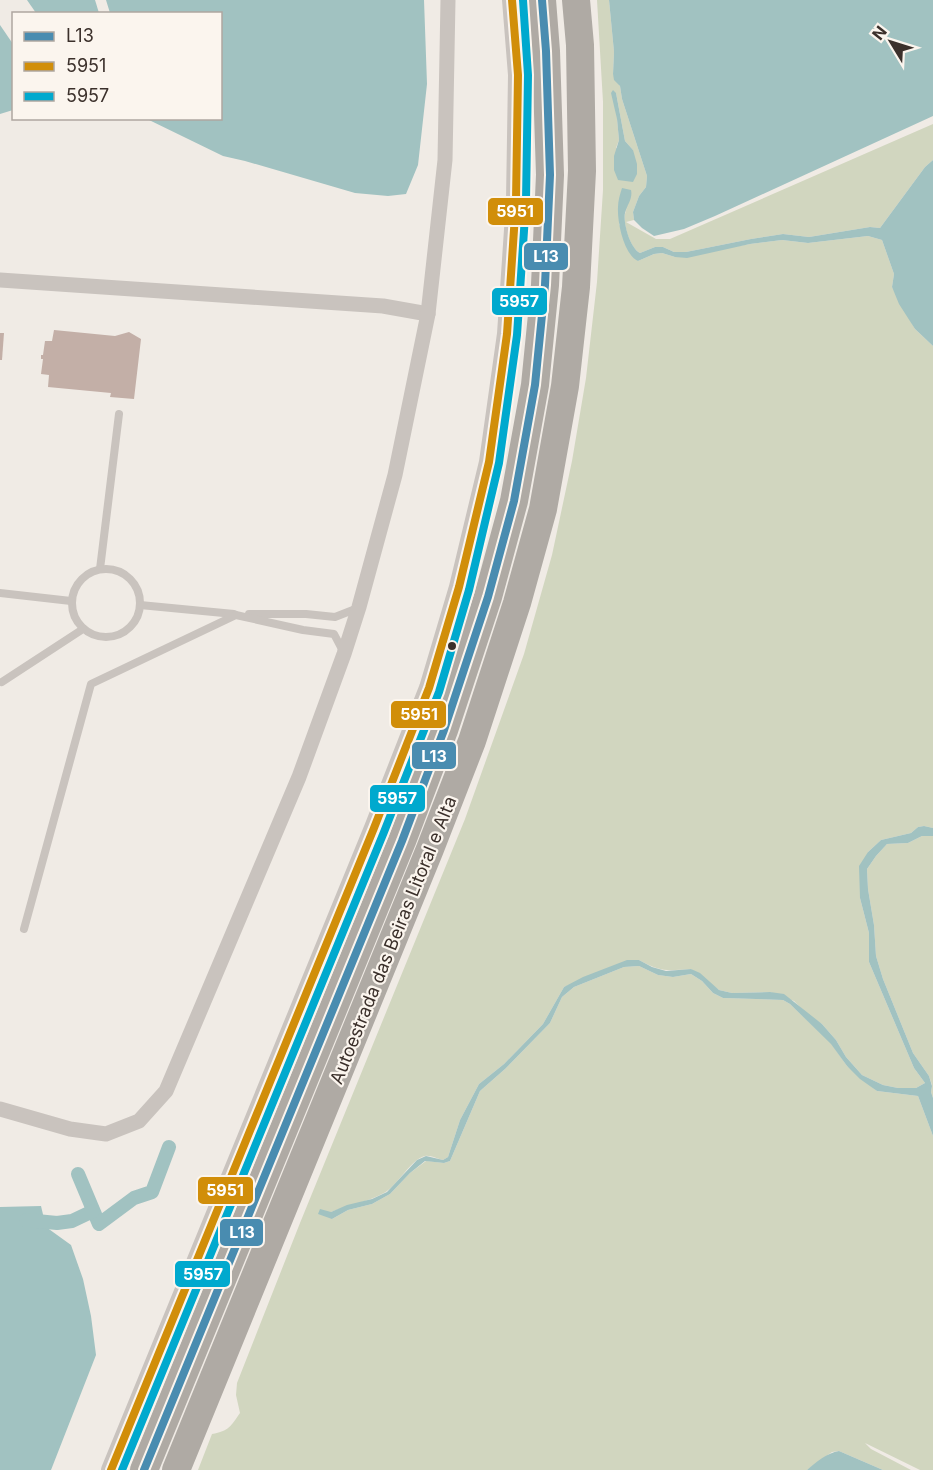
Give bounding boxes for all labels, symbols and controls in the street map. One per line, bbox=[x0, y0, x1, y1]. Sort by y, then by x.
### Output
legend bbox=[12, 12, 222, 120]
north arrow bbox=[861, 12, 921, 72]
text: N bbox=[868, 22, 891, 44]
text: L13 bbox=[66, 25, 94, 46]
text: 5951 bbox=[66, 55, 106, 76]
text: 5957 bbox=[66, 85, 109, 106]
line badge: 5951 bbox=[487, 197, 544, 226]
text: 5951 bbox=[496, 201, 534, 221]
line badge: L13 bbox=[523, 242, 569, 271]
text: L13 bbox=[533, 246, 559, 266]
line badge: 5957 bbox=[491, 287, 548, 316]
text: 5957 bbox=[499, 291, 539, 311]
unlabelled marker bbox=[446, 640, 458, 652]
line badge: 5951 bbox=[390, 700, 447, 729]
text: 5951 bbox=[400, 704, 438, 724]
line badge: L13 bbox=[411, 741, 457, 770]
text: L13 bbox=[421, 746, 447, 766]
line badge: 5957 bbox=[369, 784, 426, 813]
text: 5957 bbox=[377, 788, 417, 808]
street label: Autoestrada das Beiras Litoral e Alta bbox=[326, 793, 460, 1087]
line badge: 5951 bbox=[197, 1176, 254, 1205]
text: 5951 bbox=[206, 1180, 244, 1200]
line badge: L13 bbox=[219, 1218, 264, 1247]
text: L13 bbox=[229, 1222, 255, 1242]
line badge: 5957 bbox=[174, 1260, 231, 1288]
text: 5957 bbox=[183, 1264, 223, 1284]

